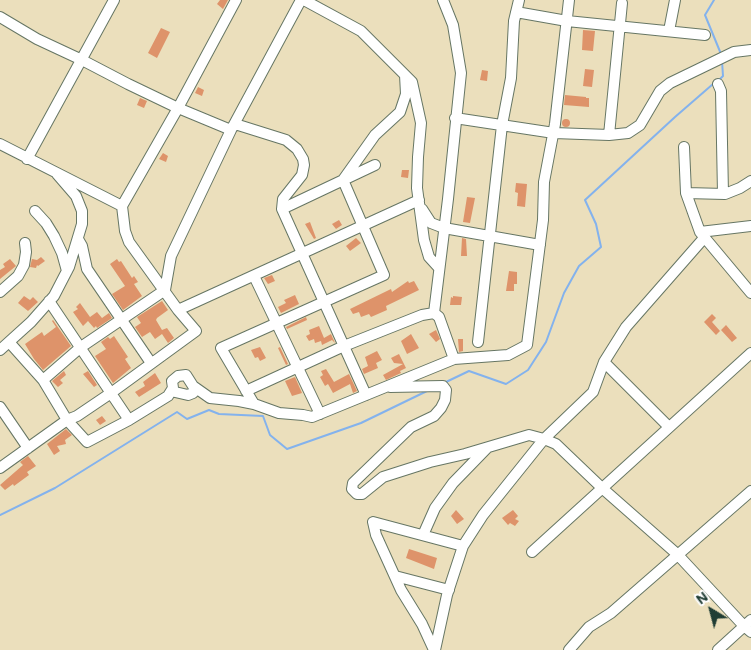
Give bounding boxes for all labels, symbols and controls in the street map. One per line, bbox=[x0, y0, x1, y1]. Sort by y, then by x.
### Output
north arrow bbox=[686, 585, 736, 635]
text: N bbox=[692, 587, 712, 608]

